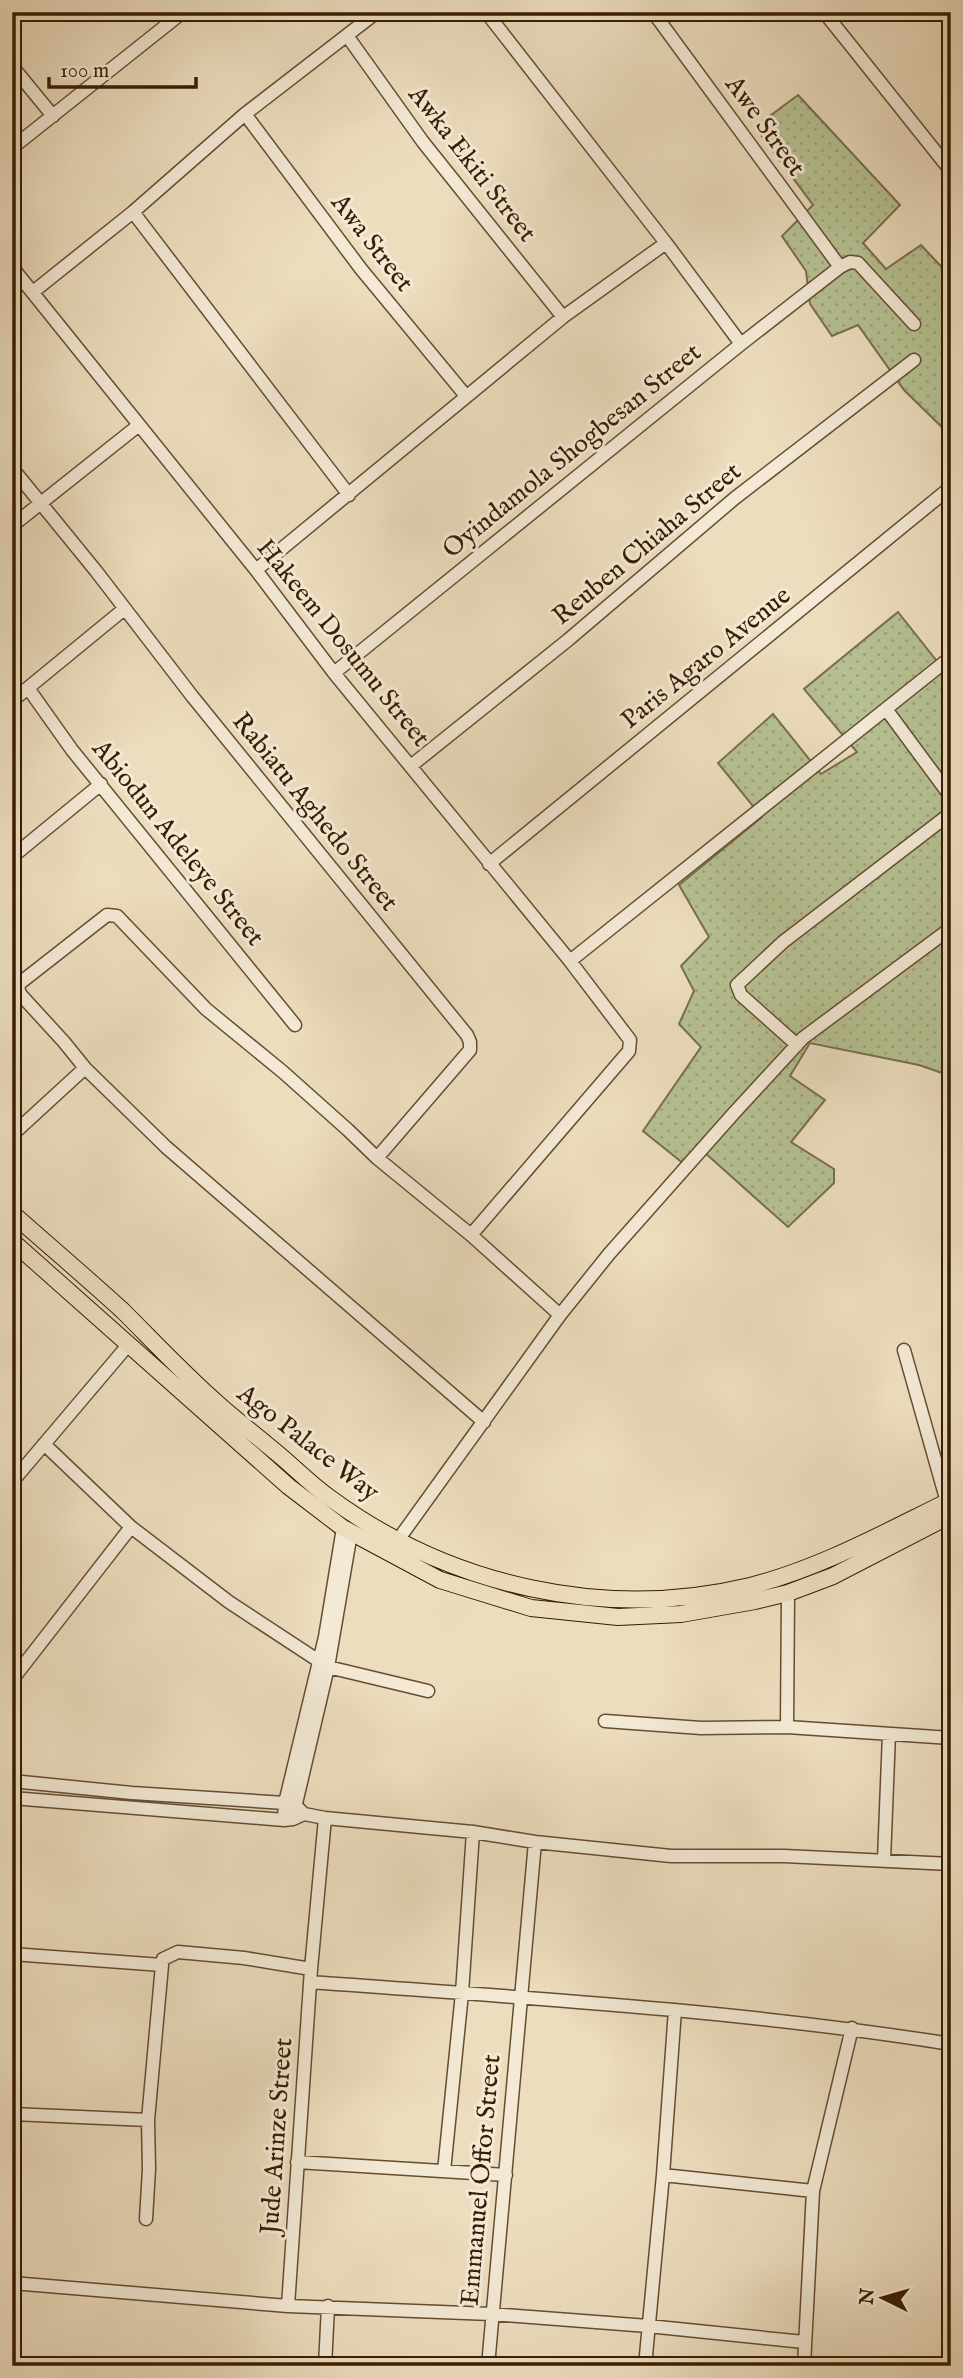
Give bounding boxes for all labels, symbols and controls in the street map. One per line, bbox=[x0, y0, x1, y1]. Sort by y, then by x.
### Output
scale bar bbox=[49, 46, 196, 90]
text: 100 m bbox=[60, 58, 109, 85]
street label: Awe Street bbox=[717, 69, 813, 183]
street label: Awka Ekiti Street bbox=[400, 78, 543, 249]
street label: Awa Street bbox=[323, 187, 421, 299]
street label: Oyindamola Shogbesan Street bbox=[436, 336, 708, 566]
street label: Reuben Chiaha Street bbox=[546, 455, 748, 633]
street label: Hakeem Dosumu Street bbox=[249, 532, 437, 754]
street label: Paris Agaro Avenue bbox=[614, 579, 798, 737]
street label: Rabiatu Aghedo Street bbox=[225, 706, 405, 918]
street label: Abiodun Adeleye Street bbox=[84, 732, 271, 953]
street label: Ago Palace Way bbox=[230, 1377, 386, 1509]
street label: Jude Arinze Street bbox=[253, 2036, 300, 2238]
street label: Emmanuel Offor Street bbox=[454, 2053, 508, 2307]
north arrow bbox=[848, 2262, 918, 2332]
text: N bbox=[855, 2287, 881, 2307]

